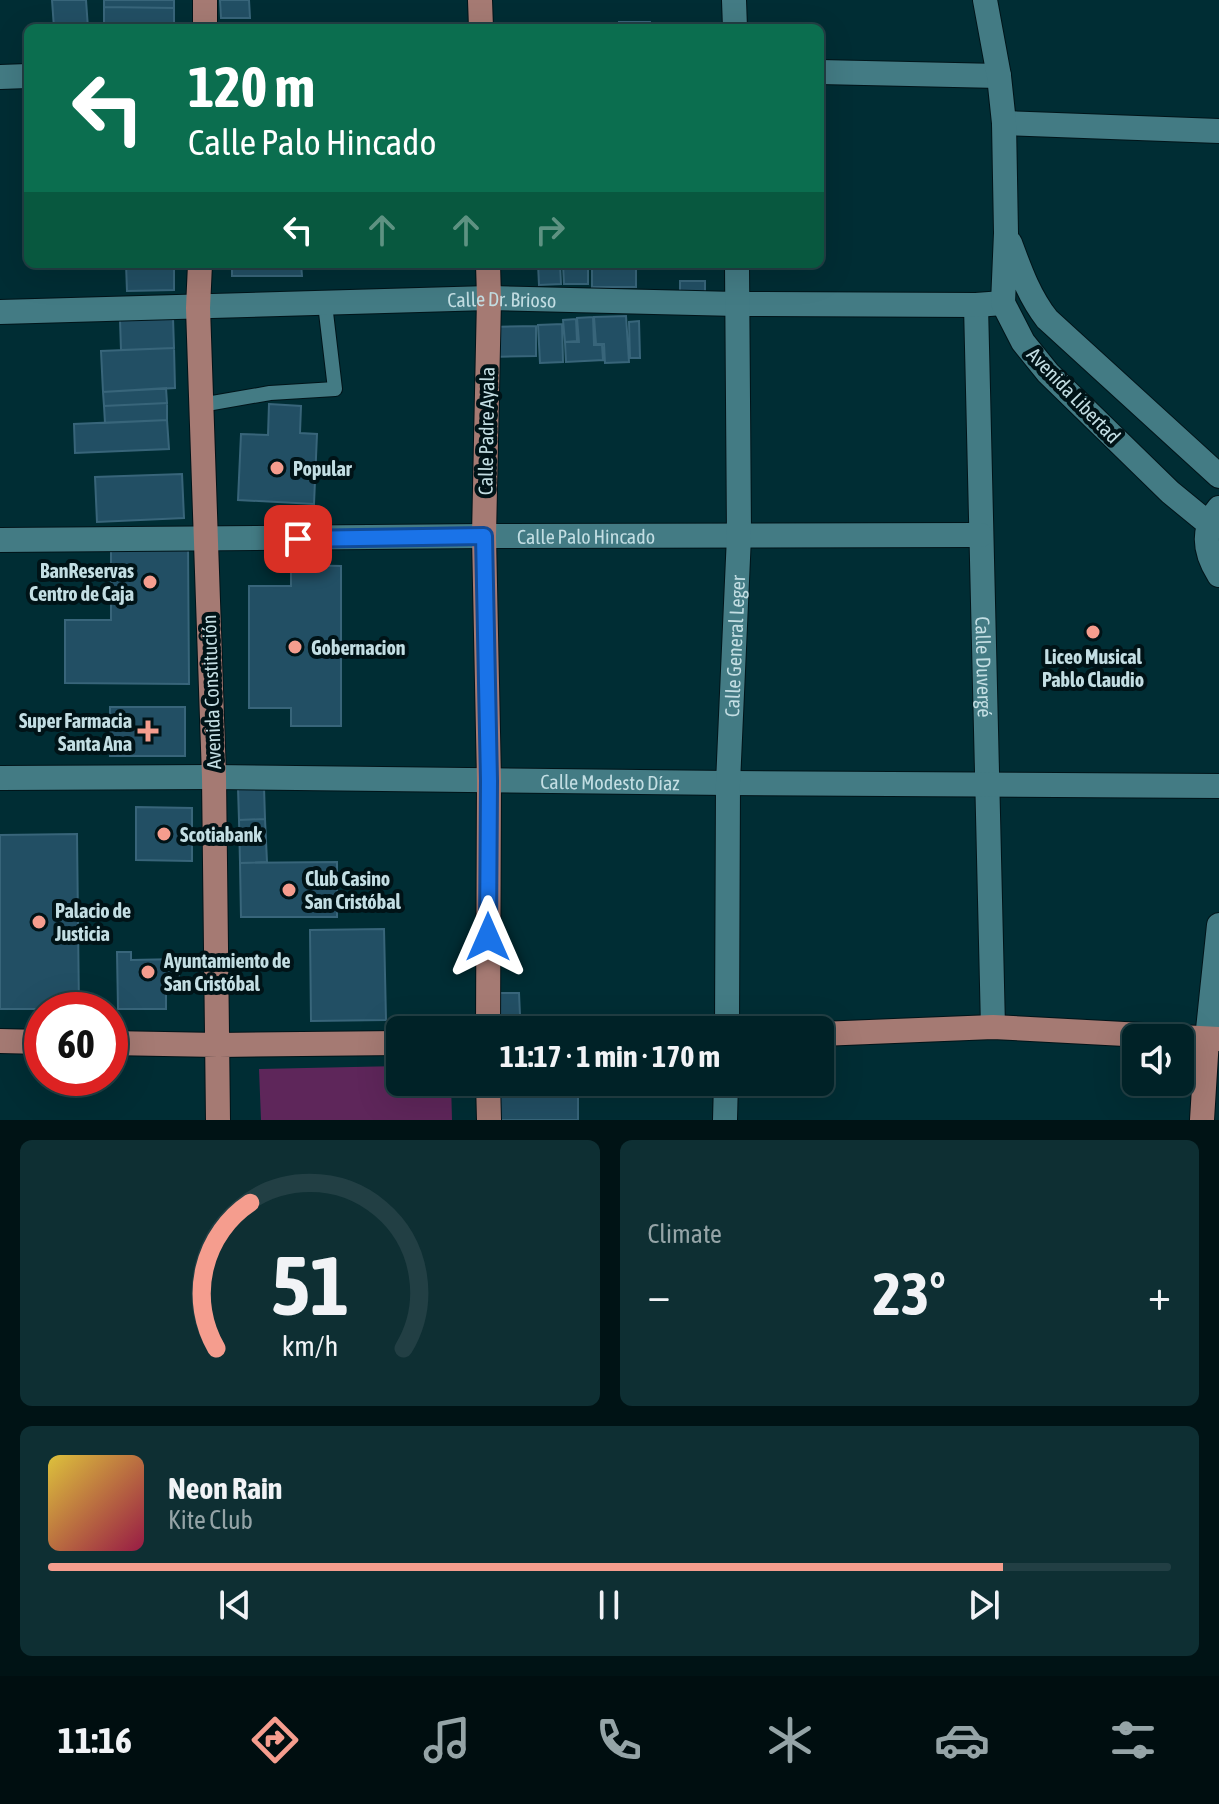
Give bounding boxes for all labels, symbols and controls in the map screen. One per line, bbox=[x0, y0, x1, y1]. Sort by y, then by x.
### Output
text: 120 m bbox=[188, 55, 315, 119]
icon: left bbox=[56, 56, 160, 160]
text: Calle Palo Hincado bbox=[188, 121, 436, 163]
icon: left bbox=[276, 208, 320, 252]
icon: ahead bbox=[360, 208, 404, 252]
icon: ahead bbox=[444, 208, 488, 252]
icon: right bbox=[528, 208, 572, 252]
street label: Calle Dr. Brioso bbox=[447, 286, 557, 311]
street label: Avenida Libertad bbox=[1023, 342, 1125, 448]
street label: Calle Padre Ayala bbox=[473, 367, 499, 495]
place label: Popular bbox=[293, 457, 353, 480]
marker: Popular bbox=[268, 459, 286, 477]
pin bbox=[264, 505, 332, 573]
icon: arrive bbox=[276, 517, 320, 561]
street label: Calle Palo Hincado bbox=[517, 524, 655, 547]
place label: BanReservas Centro de Caja bbox=[29, 559, 134, 605]
marker: BanReservas Centro de Caja bbox=[141, 573, 159, 591]
street label: Calle General Leger bbox=[719, 574, 749, 718]
street label: Avenida Constitución bbox=[197, 614, 225, 770]
street label: Calle Duvergé bbox=[972, 616, 997, 718]
marker: Liceo Musical Pablo Claudio bbox=[1084, 623, 1102, 641]
place label: Gobernacion bbox=[311, 636, 406, 659]
marker: Gobernacion bbox=[286, 638, 304, 656]
place label: Liceo Musical Pablo Claudio bbox=[1042, 645, 1144, 691]
place label: Super Farmacia Santa Ana bbox=[19, 709, 132, 755]
marker: Super Farmacia Santa Ana bbox=[139, 722, 157, 740]
street label: Calle Modesto Díaz bbox=[540, 769, 680, 794]
place label: Scotiabank bbox=[180, 823, 262, 846]
marker: Scotiabank bbox=[155, 825, 173, 843]
place label: Club Casino San Cristóbal bbox=[305, 867, 401, 913]
marker: Club Casino San Cristóbal bbox=[280, 881, 298, 899]
position arrow bbox=[446, 895, 530, 979]
place label: Palacio de Justicia bbox=[54, 899, 131, 945]
marker: Palacio de Justicia bbox=[30, 913, 48, 931]
place label: Ayuntamiento de San Cristóbal bbox=[163, 949, 291, 995]
marker: Ayuntamiento de San Cristóbal bbox=[139, 963, 157, 981]
speed limit sign: 60 bbox=[24, 992, 128, 1096]
map controls bbox=[1122, 1024, 1194, 1096]
button: sound bbox=[1122, 1024, 1194, 1096]
text: 11:17 · 1 min · 170 m bbox=[500, 1039, 720, 1073]
text: Climate bbox=[648, 1219, 722, 1249]
text: 51 bbox=[271, 1237, 349, 1333]
text: 23° bbox=[873, 1259, 946, 1328]
text: − bbox=[648, 1269, 670, 1319]
text: + bbox=[1148, 1269, 1171, 1319]
text: km/h bbox=[281, 1329, 338, 1362]
text: Neon Rain bbox=[168, 1471, 282, 1505]
text: Kite Club bbox=[168, 1505, 253, 1535]
icon: previous bbox=[213, 1583, 257, 1627]
icon: pause bbox=[587, 1583, 631, 1627]
icon: next bbox=[962, 1583, 1006, 1627]
icon: directions bbox=[247, 1712, 303, 1768]
icon: music bbox=[419, 1712, 475, 1768]
icon: phone bbox=[591, 1712, 647, 1768]
icon: climate bbox=[762, 1712, 818, 1768]
icon: car bbox=[934, 1712, 990, 1768]
icon: filters bbox=[1105, 1712, 1161, 1768]
text: 11:16 bbox=[58, 1719, 132, 1761]

